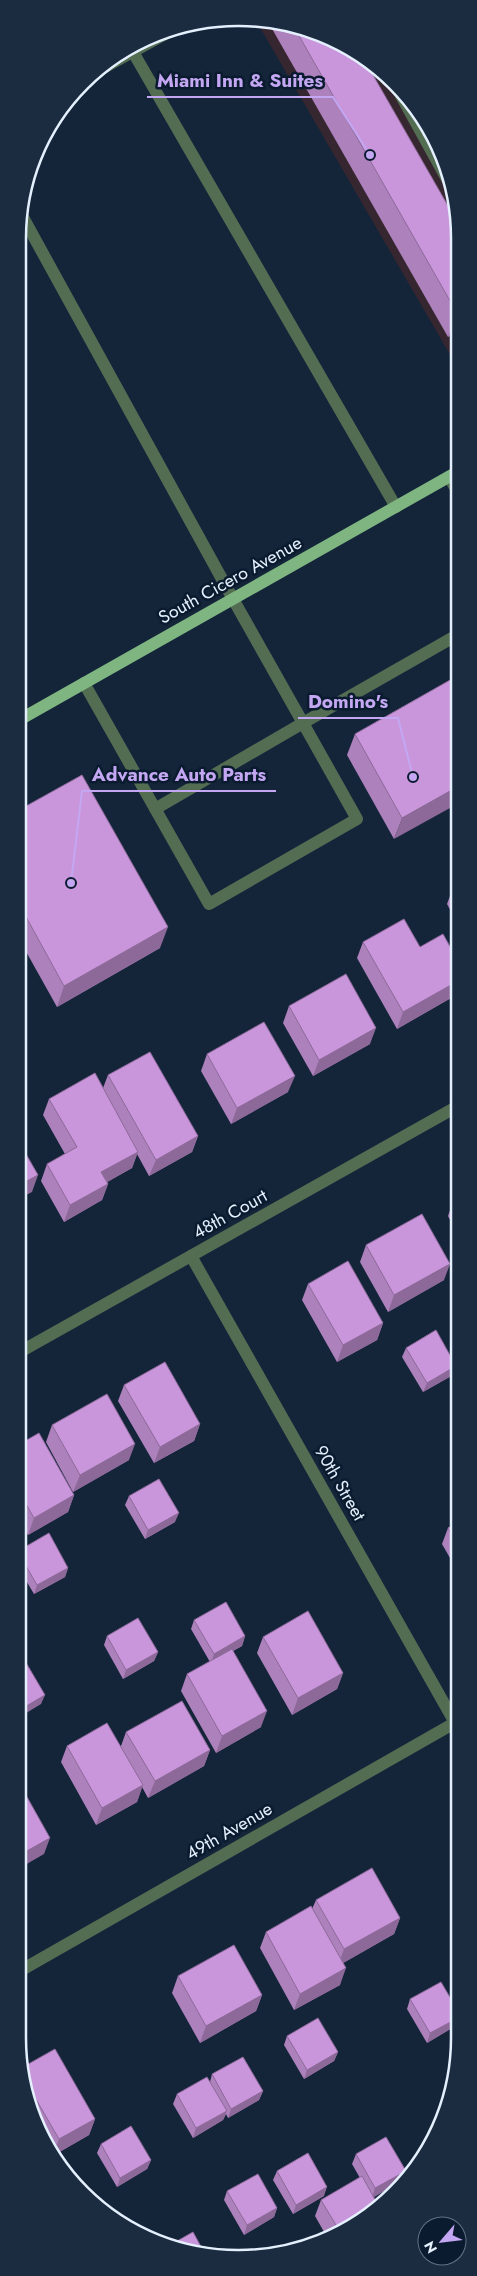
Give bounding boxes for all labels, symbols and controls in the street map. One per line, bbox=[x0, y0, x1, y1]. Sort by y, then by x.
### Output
callout: Miami Inn & Suites bbox=[147, 63, 333, 97]
text: Miami Inn & Suites bbox=[157, 67, 323, 94]
street label: South Cicero Avenue bbox=[154, 530, 306, 630]
callout: Domino's bbox=[298, 684, 398, 718]
text: Domino's bbox=[308, 688, 388, 715]
callout: Advance Auto Parts bbox=[82, 757, 276, 791]
text: Advance Auto Parts bbox=[91, 761, 266, 788]
street label: 48th Court bbox=[188, 1183, 273, 1245]
street label: 90th Street bbox=[308, 1440, 372, 1526]
street label: 49th Avenue bbox=[181, 1796, 277, 1866]
north arrow bbox=[417, 2216, 467, 2266]
text: N bbox=[419, 2237, 442, 2257]

